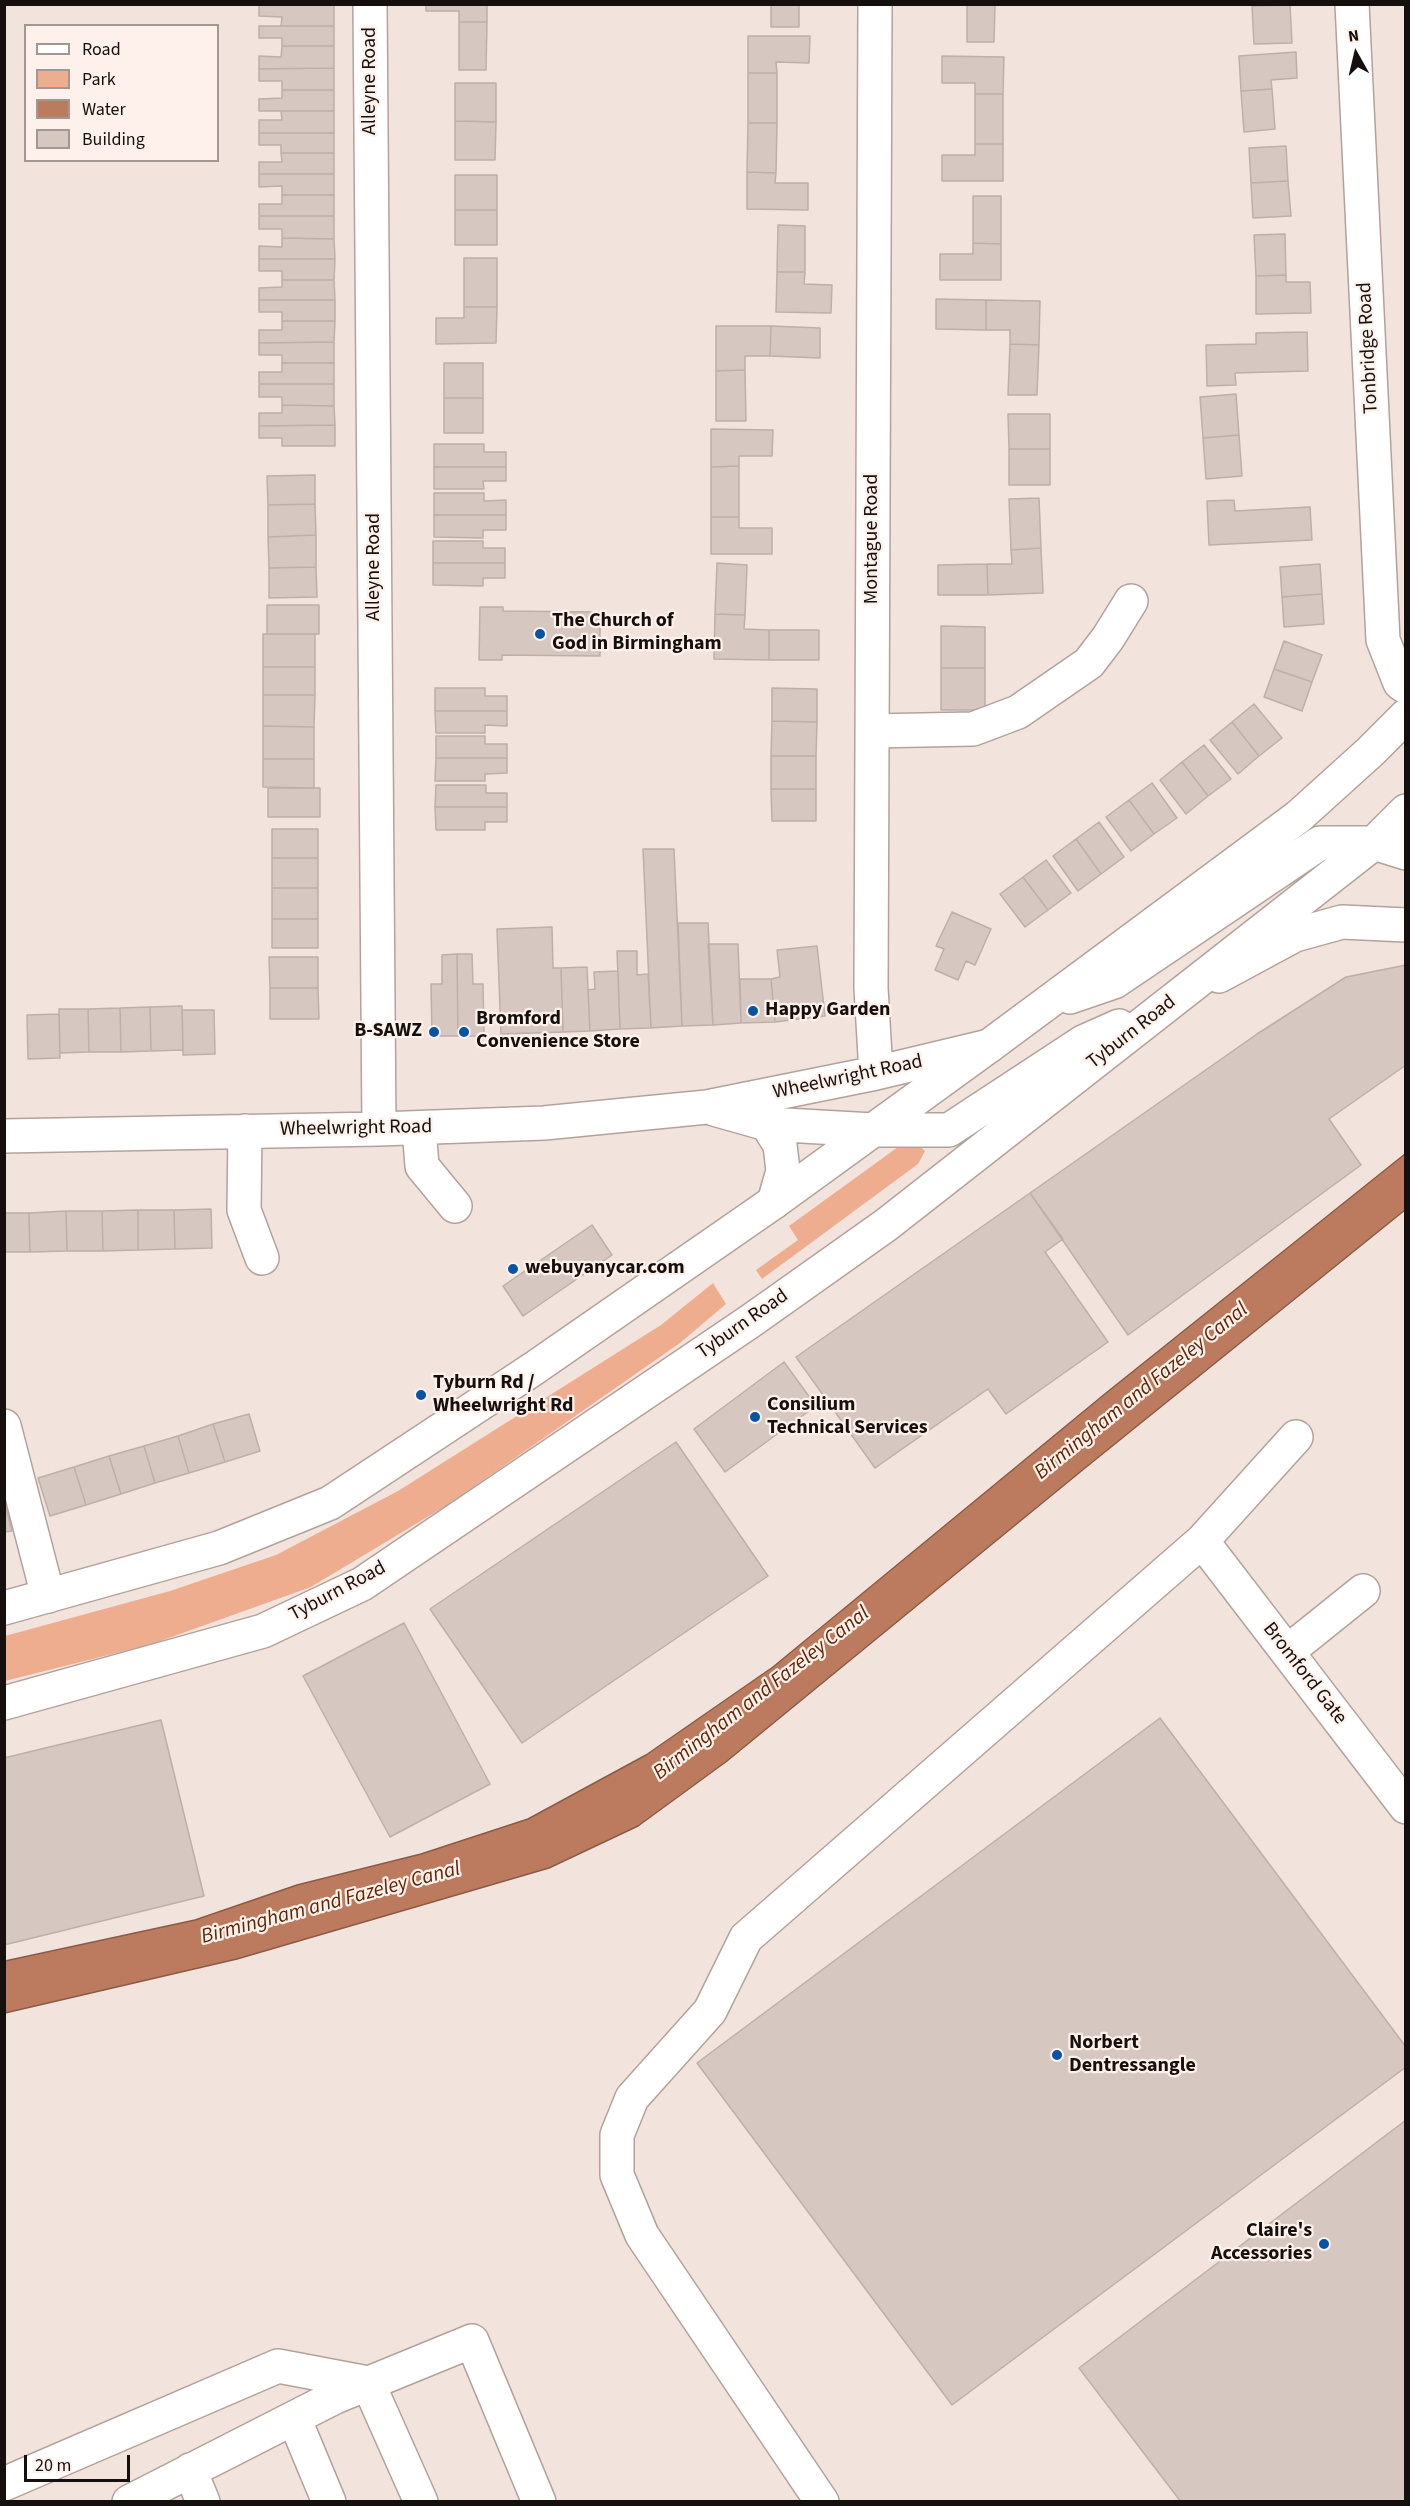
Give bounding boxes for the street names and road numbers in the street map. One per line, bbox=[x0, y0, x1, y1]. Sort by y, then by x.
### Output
street label: Alleyne Road bbox=[359, 27, 383, 135]
street label: Tonbridge Road bbox=[1354, 282, 1384, 414]
street label: Montague Road bbox=[861, 474, 885, 604]
street label: Alleyne Road bbox=[363, 513, 387, 621]
street label: Tyburn Road bbox=[1083, 991, 1181, 1075]
street label: Wheelwright Road bbox=[771, 1050, 925, 1106]
street label: Wheelwright Road bbox=[280, 1116, 432, 1142]
street label: Tyburn Road bbox=[693, 1285, 793, 1365]
street label: Tyburn Road bbox=[286, 1556, 390, 1628]
street label: Bromford Gate bbox=[1257, 1618, 1351, 1730]

